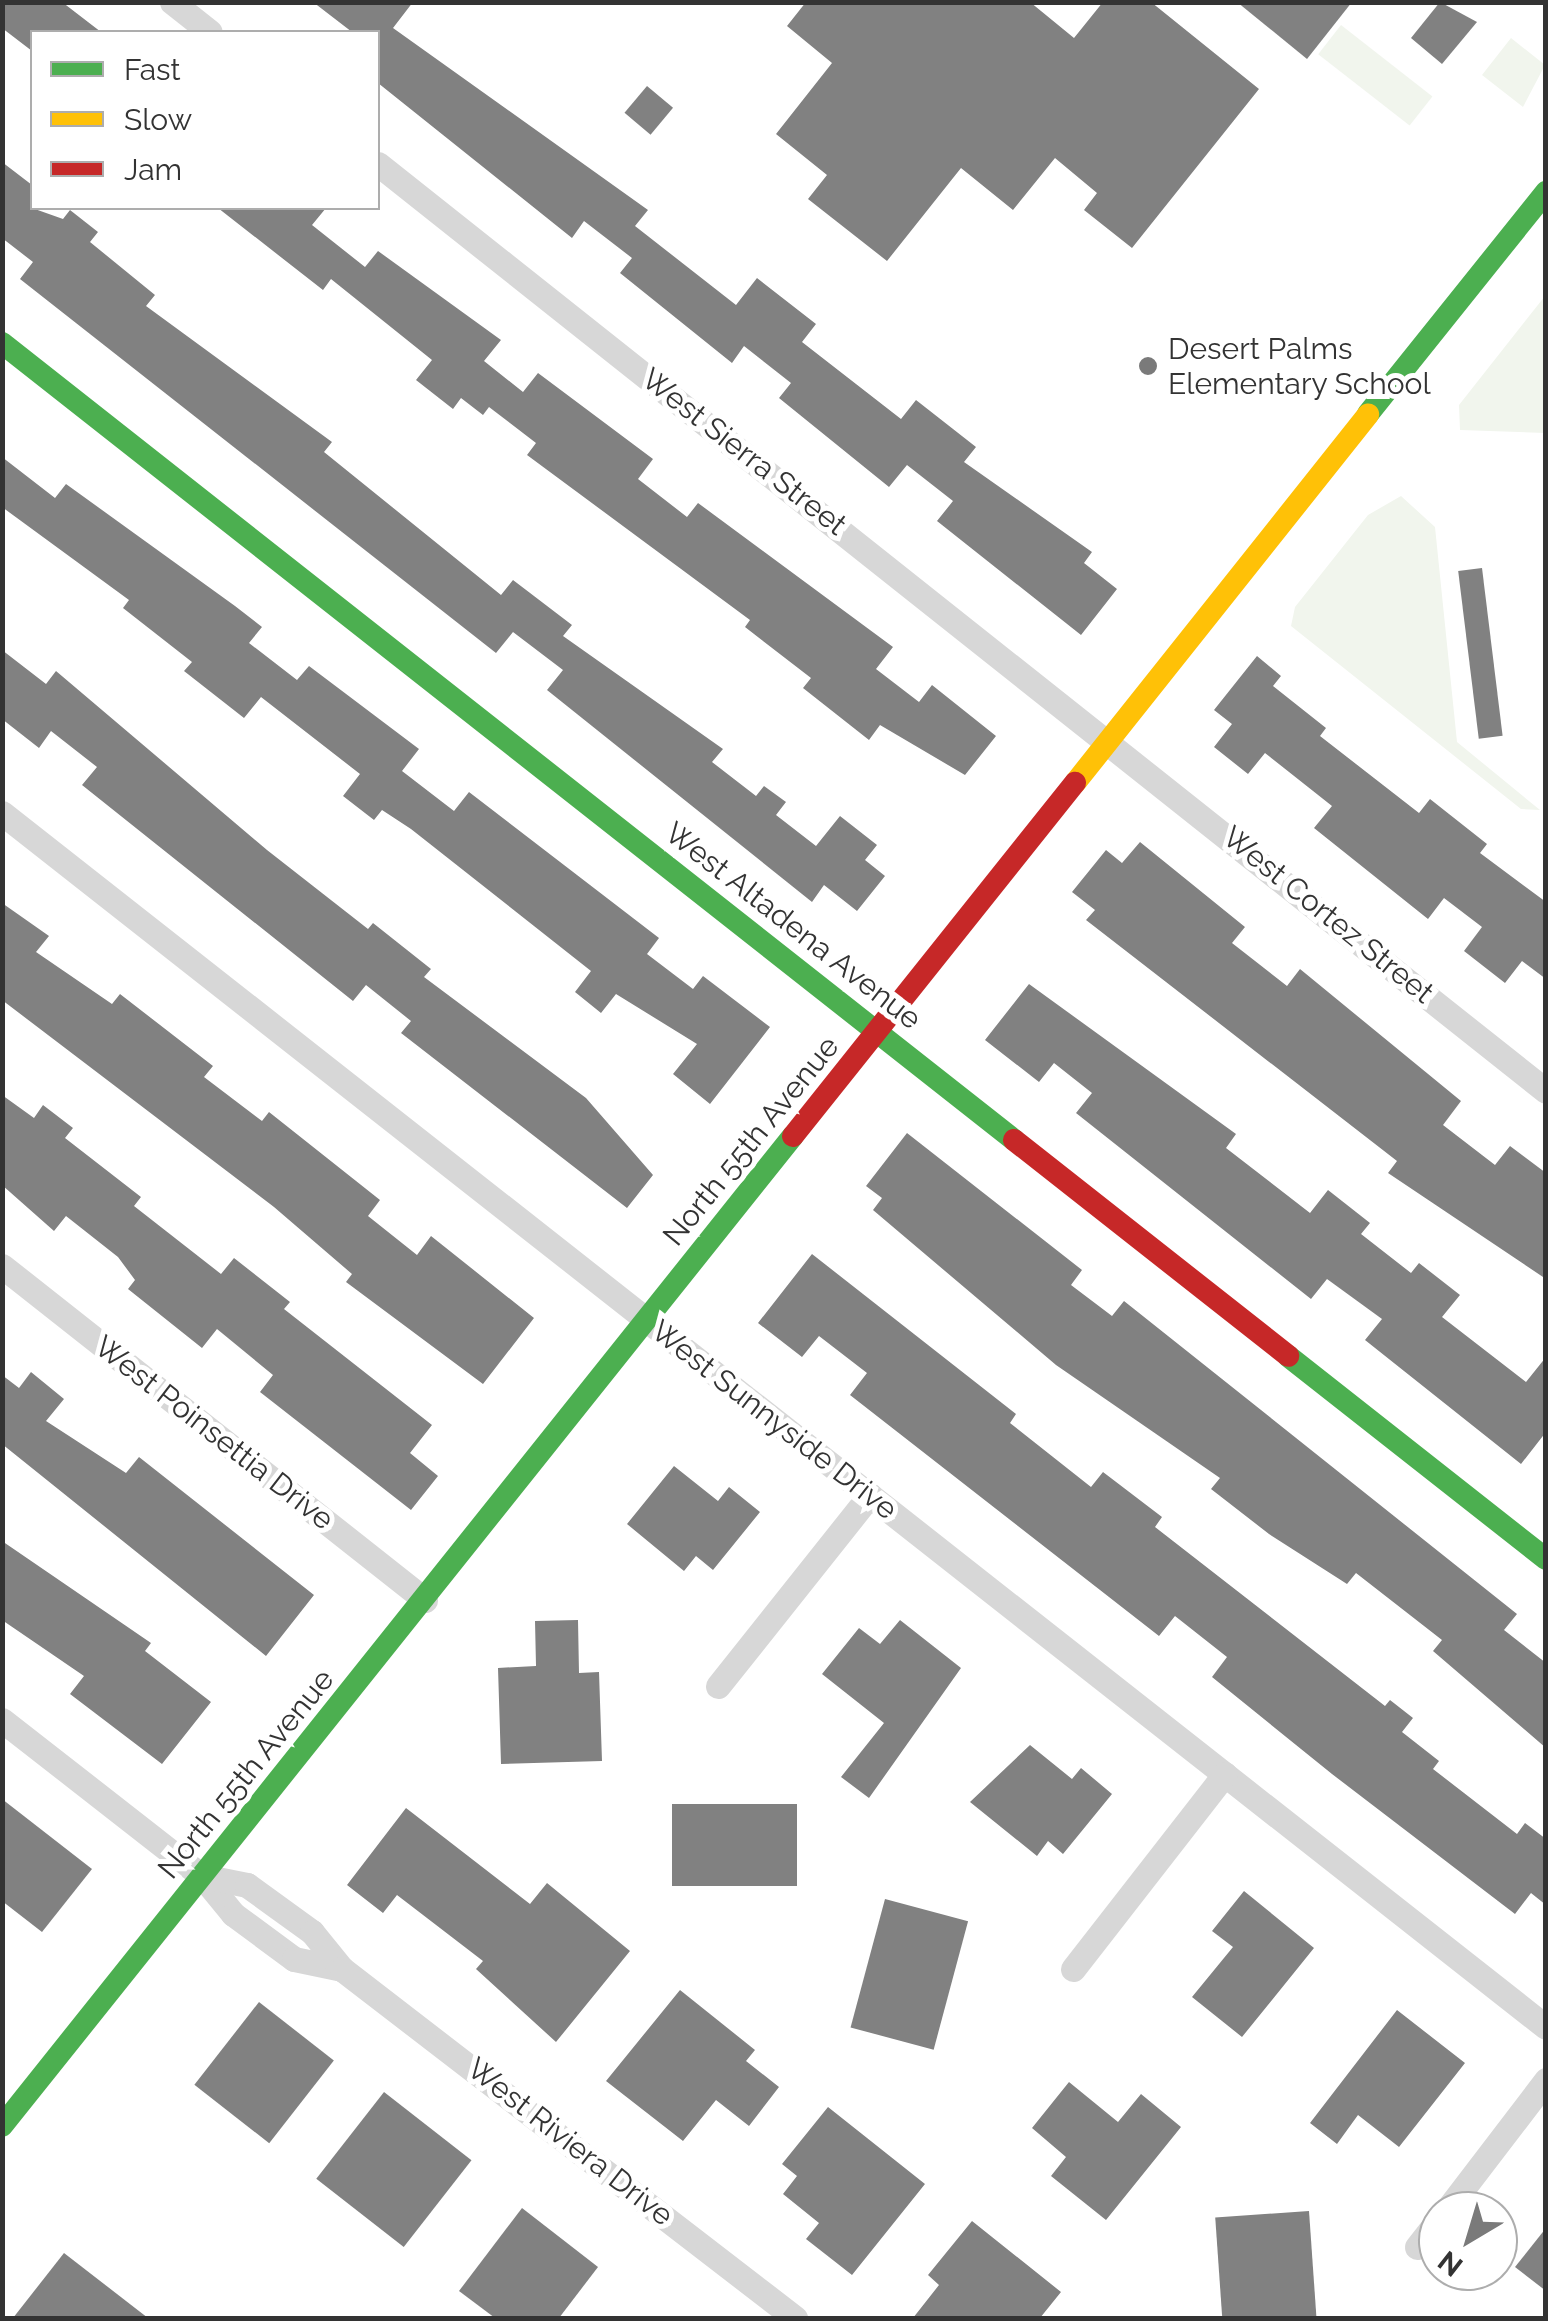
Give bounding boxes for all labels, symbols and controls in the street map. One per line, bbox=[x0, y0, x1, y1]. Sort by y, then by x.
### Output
legend bbox=[30, 30, 380, 210]
text: Fast bbox=[124, 52, 181, 87]
text: Slow bbox=[124, 102, 192, 137]
text: Jam bbox=[124, 152, 182, 187]
place label: Desert Palms Elementary School bbox=[1168, 331, 1431, 402]
marker: Desert Palms Elementary School bbox=[1137, 355, 1159, 377]
street label: West Sierra Street bbox=[635, 361, 853, 543]
street label: West Altadena Avenue bbox=[657, 814, 929, 1038]
street label: West Cortez Street bbox=[1215, 819, 1441, 1011]
street label: North 55th Avenue bbox=[655, 1029, 847, 1253]
street label: West Sunnyside Drive bbox=[644, 1313, 904, 1527]
street label: West Poinsettia Drive bbox=[87, 1328, 341, 1538]
street label: North 55th Avenue bbox=[150, 1662, 342, 1886]
street label: West Riviera Drive bbox=[460, 2050, 680, 2234]
north arrow bbox=[1418, 2191, 1518, 2291]
text: N bbox=[1432, 2244, 1469, 2283]

